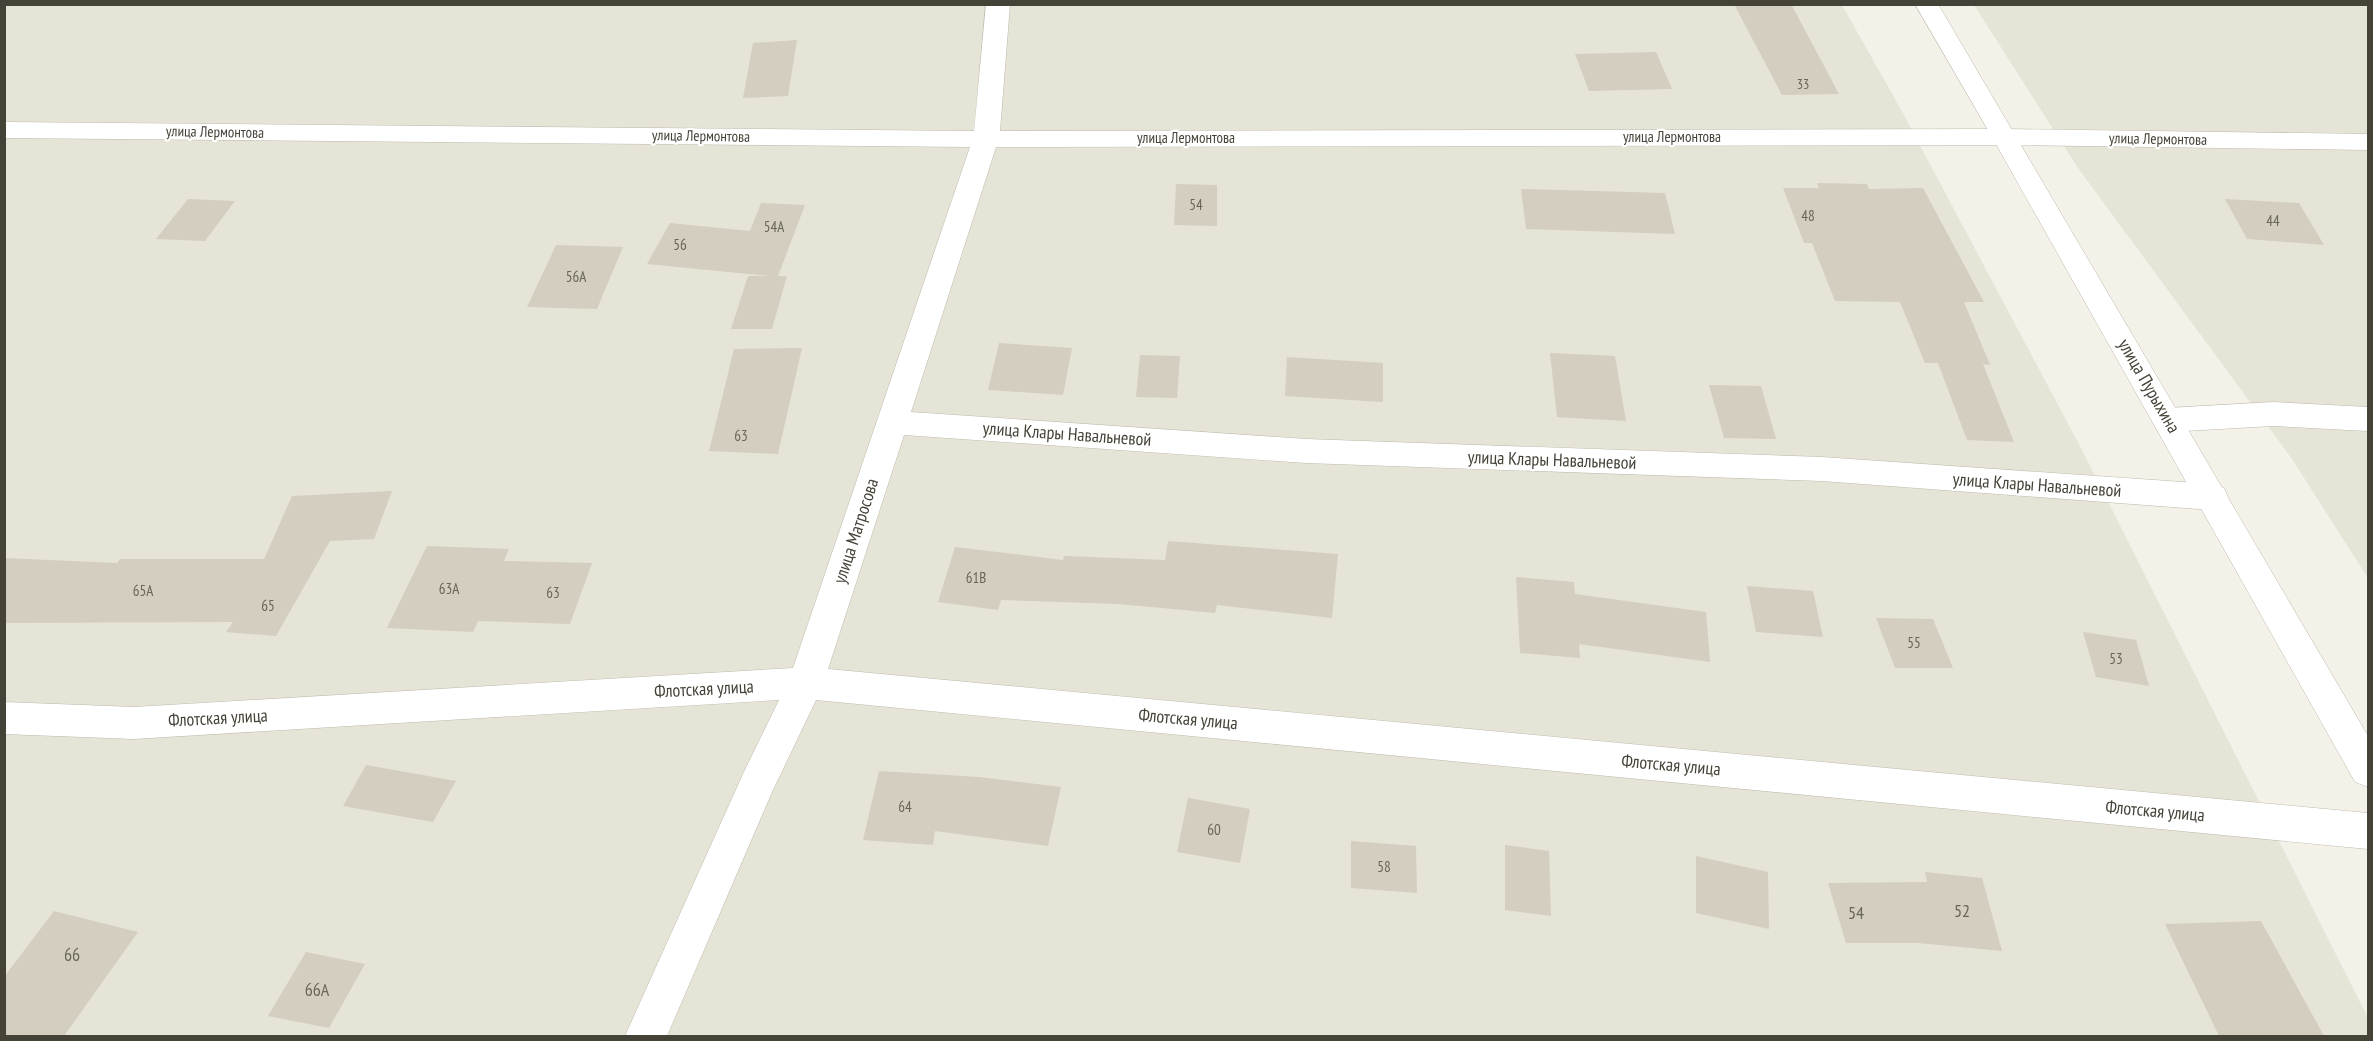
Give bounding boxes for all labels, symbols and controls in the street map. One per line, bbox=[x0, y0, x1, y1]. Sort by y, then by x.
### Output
house number: 33 bbox=[1797, 75, 1809, 93]
street label: улица Лермонтова bbox=[166, 121, 264, 142]
street label: улица Лермонтова bbox=[652, 125, 750, 146]
street label: улица Лермонтова bbox=[1623, 127, 1721, 146]
street label: улица Лермонтова bbox=[1137, 128, 1235, 147]
street label: улица Лермонтова bbox=[2109, 128, 2207, 149]
house number: 54 bbox=[1189, 195, 1203, 214]
house number: 48 bbox=[1801, 206, 1815, 225]
house number: 44 bbox=[2266, 211, 2280, 230]
house number: 54А bbox=[764, 217, 785, 236]
house number: 56 bbox=[673, 235, 687, 254]
house number: 56А bbox=[566, 267, 587, 286]
street label: улица Пурыхина bbox=[2113, 335, 2186, 437]
street label: улица Клары Навальневой bbox=[982, 416, 1152, 451]
house number: 63 bbox=[734, 426, 748, 445]
street label: улица Клары Навальневой bbox=[1467, 445, 1637, 474]
street label: улица Клары Навальневой bbox=[1952, 467, 2122, 502]
street label: улица Матросова bbox=[828, 475, 883, 586]
house number: 61В bbox=[966, 568, 986, 587]
house number: 63А bbox=[439, 579, 460, 598]
house number: 65А bbox=[133, 581, 154, 600]
house number: 63 bbox=[546, 583, 560, 602]
house number: 65 bbox=[261, 596, 275, 615]
house number: 55 bbox=[1907, 633, 1921, 652]
house number: 53 bbox=[2109, 649, 2123, 668]
street label: Флотская улица bbox=[654, 674, 754, 703]
street label: Флотская улица bbox=[168, 703, 268, 732]
street label: Флотская улица bbox=[1137, 703, 1239, 734]
street label: Флотская улица bbox=[1620, 749, 1722, 780]
street label: Флотская улица bbox=[2104, 795, 2206, 826]
house number: 64 bbox=[898, 797, 912, 816]
house number: 60 bbox=[1207, 820, 1221, 839]
house number: 58 bbox=[1377, 857, 1391, 876]
house number: 52 bbox=[1954, 899, 1970, 922]
house number: 54 bbox=[1848, 901, 1864, 924]
house number: 66 bbox=[64, 943, 80, 966]
house number: 66А bbox=[305, 978, 330, 1001]

